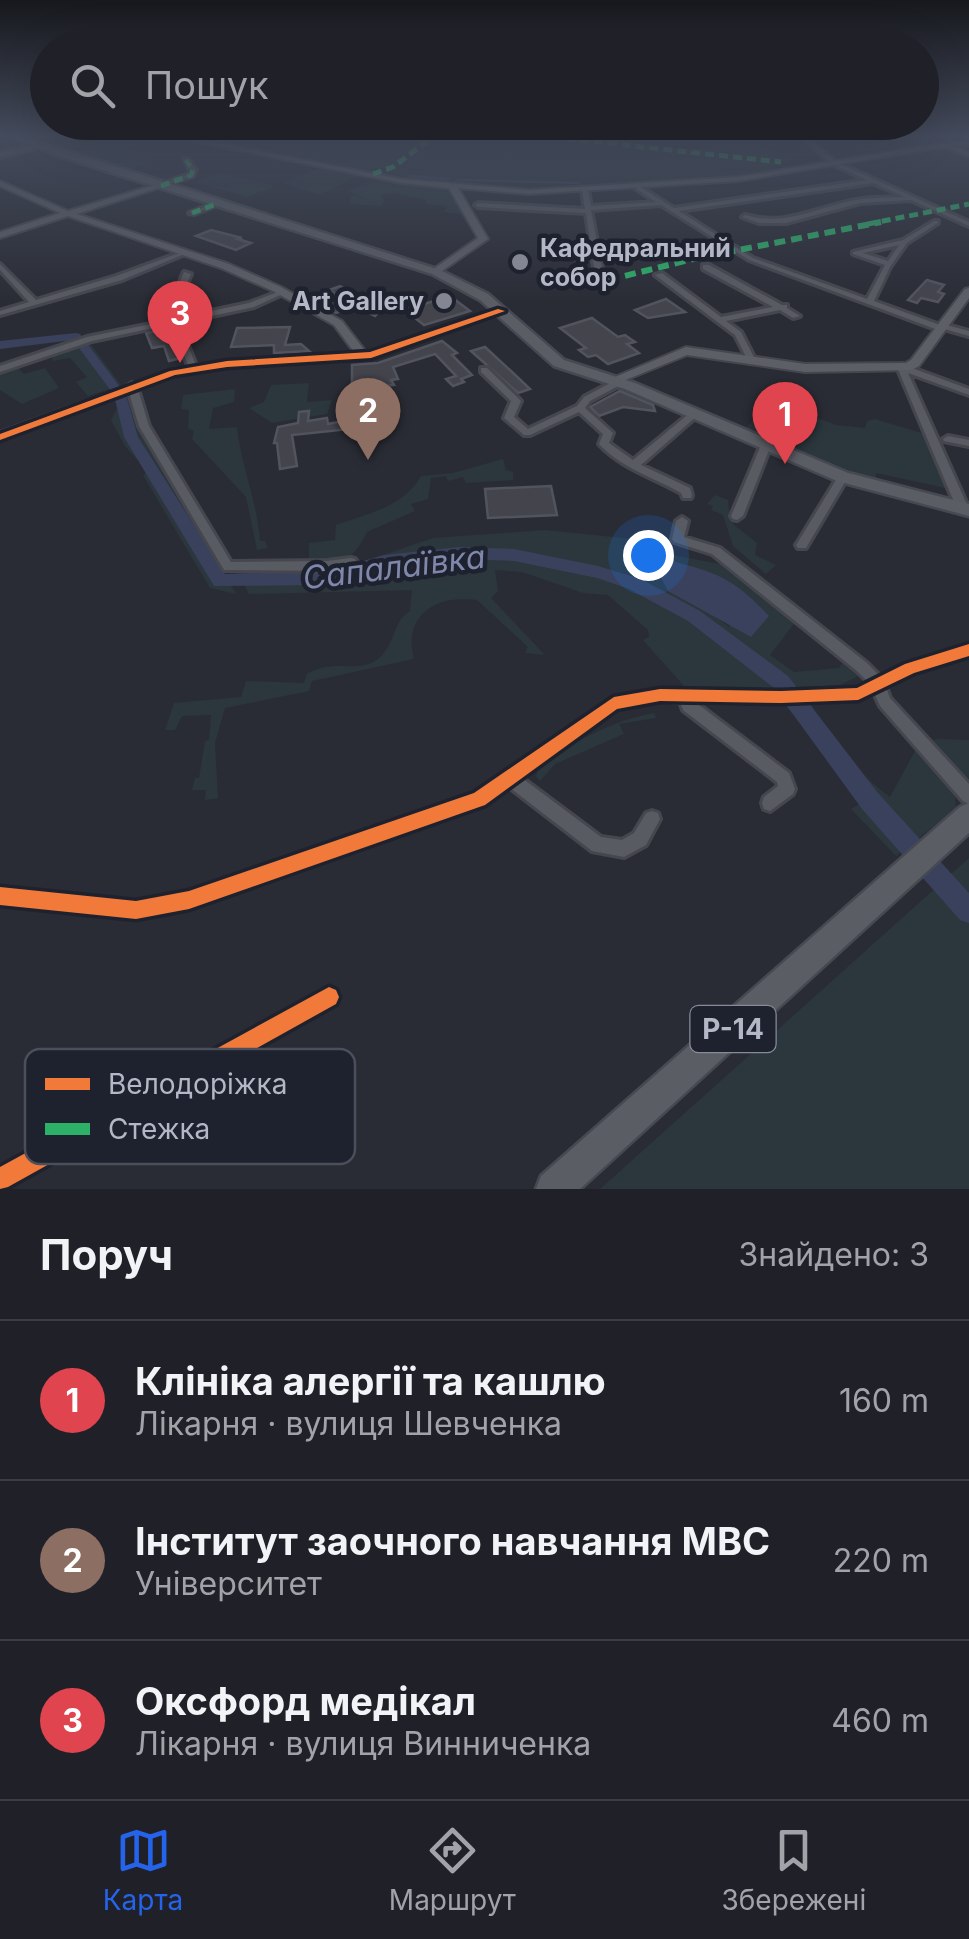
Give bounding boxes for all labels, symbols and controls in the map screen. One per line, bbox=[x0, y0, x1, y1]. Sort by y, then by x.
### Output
search box bbox=[30, 30, 939, 140]
icon: search bbox=[65, 58, 120, 113]
text: Пошук bbox=[145, 62, 269, 108]
place label: Кафедральний собор bbox=[540, 233, 731, 292]
marker: Кафедральний собор bbox=[509, 251, 531, 273]
pin: 3 bbox=[148, 280, 212, 363]
place label: Art Gallery bbox=[292, 286, 424, 316]
marker: Art Gallery bbox=[433, 290, 455, 312]
pin: 2 bbox=[336, 378, 400, 460]
pin: 1 bbox=[752, 382, 818, 464]
your location bbox=[623, 530, 674, 581]
water label: Сапалаївка bbox=[301, 536, 487, 598]
road number: Р-14 bbox=[690, 1006, 776, 1052]
legend bbox=[25, 1049, 355, 1164]
text: Велодоріжка bbox=[108, 1067, 287, 1101]
text: Стежка bbox=[108, 1112, 210, 1146]
text: Поруч bbox=[40, 1229, 173, 1280]
text: Знайдено: 3 bbox=[739, 1235, 929, 1274]
text: Клініка алергії та кашлю bbox=[135, 1358, 606, 1404]
text: 1 bbox=[66, 1381, 79, 1420]
text: 160 m bbox=[839, 1381, 929, 1420]
text: Лікарня · вулиця Шевченка bbox=[135, 1404, 562, 1443]
text: Інститут заочного навчання МВС bbox=[135, 1518, 770, 1564]
text: 2 bbox=[62, 1541, 83, 1580]
text: 220 m bbox=[833, 1541, 929, 1580]
text: Університет bbox=[135, 1564, 322, 1603]
text: Оксфорд медікал bbox=[135, 1678, 476, 1724]
text: 3 bbox=[62, 1701, 83, 1740]
text: 460 m bbox=[831, 1701, 929, 1740]
text: Лікарня · вулиця Винниченка bbox=[135, 1724, 591, 1763]
tab: Карта bbox=[103, 1823, 183, 1917]
tab: Маршрут bbox=[389, 1823, 516, 1917]
tab: Збережені bbox=[721, 1823, 866, 1917]

